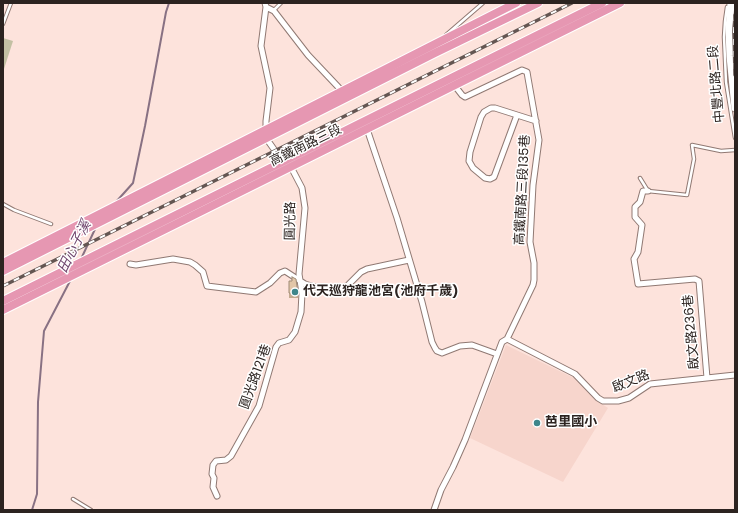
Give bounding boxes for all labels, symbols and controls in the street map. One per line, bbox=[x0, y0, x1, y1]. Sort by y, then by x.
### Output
street label: 中豐北路二段 bbox=[706, 44, 728, 124]
street label: 高鐵南路三段 bbox=[268, 122, 344, 170]
street label: 高鐵南路三段135巷 bbox=[512, 134, 534, 246]
street label: 圓光路 bbox=[283, 201, 299, 241]
water label: 田心子溪 bbox=[55, 218, 95, 276]
place label: 代天巡狩龍池宮(池府千歲) bbox=[303, 284, 458, 300]
marker: 代天巡狩龍池宮(池府千歲) bbox=[290, 287, 300, 297]
street label: 啟文路236巷 bbox=[681, 294, 703, 370]
street label: 圓光路121巷 bbox=[237, 342, 275, 412]
street label: 啟文路 bbox=[610, 367, 652, 397]
place label: 芭里國小 bbox=[545, 415, 597, 431]
marker: 芭里國小 bbox=[532, 418, 542, 428]

